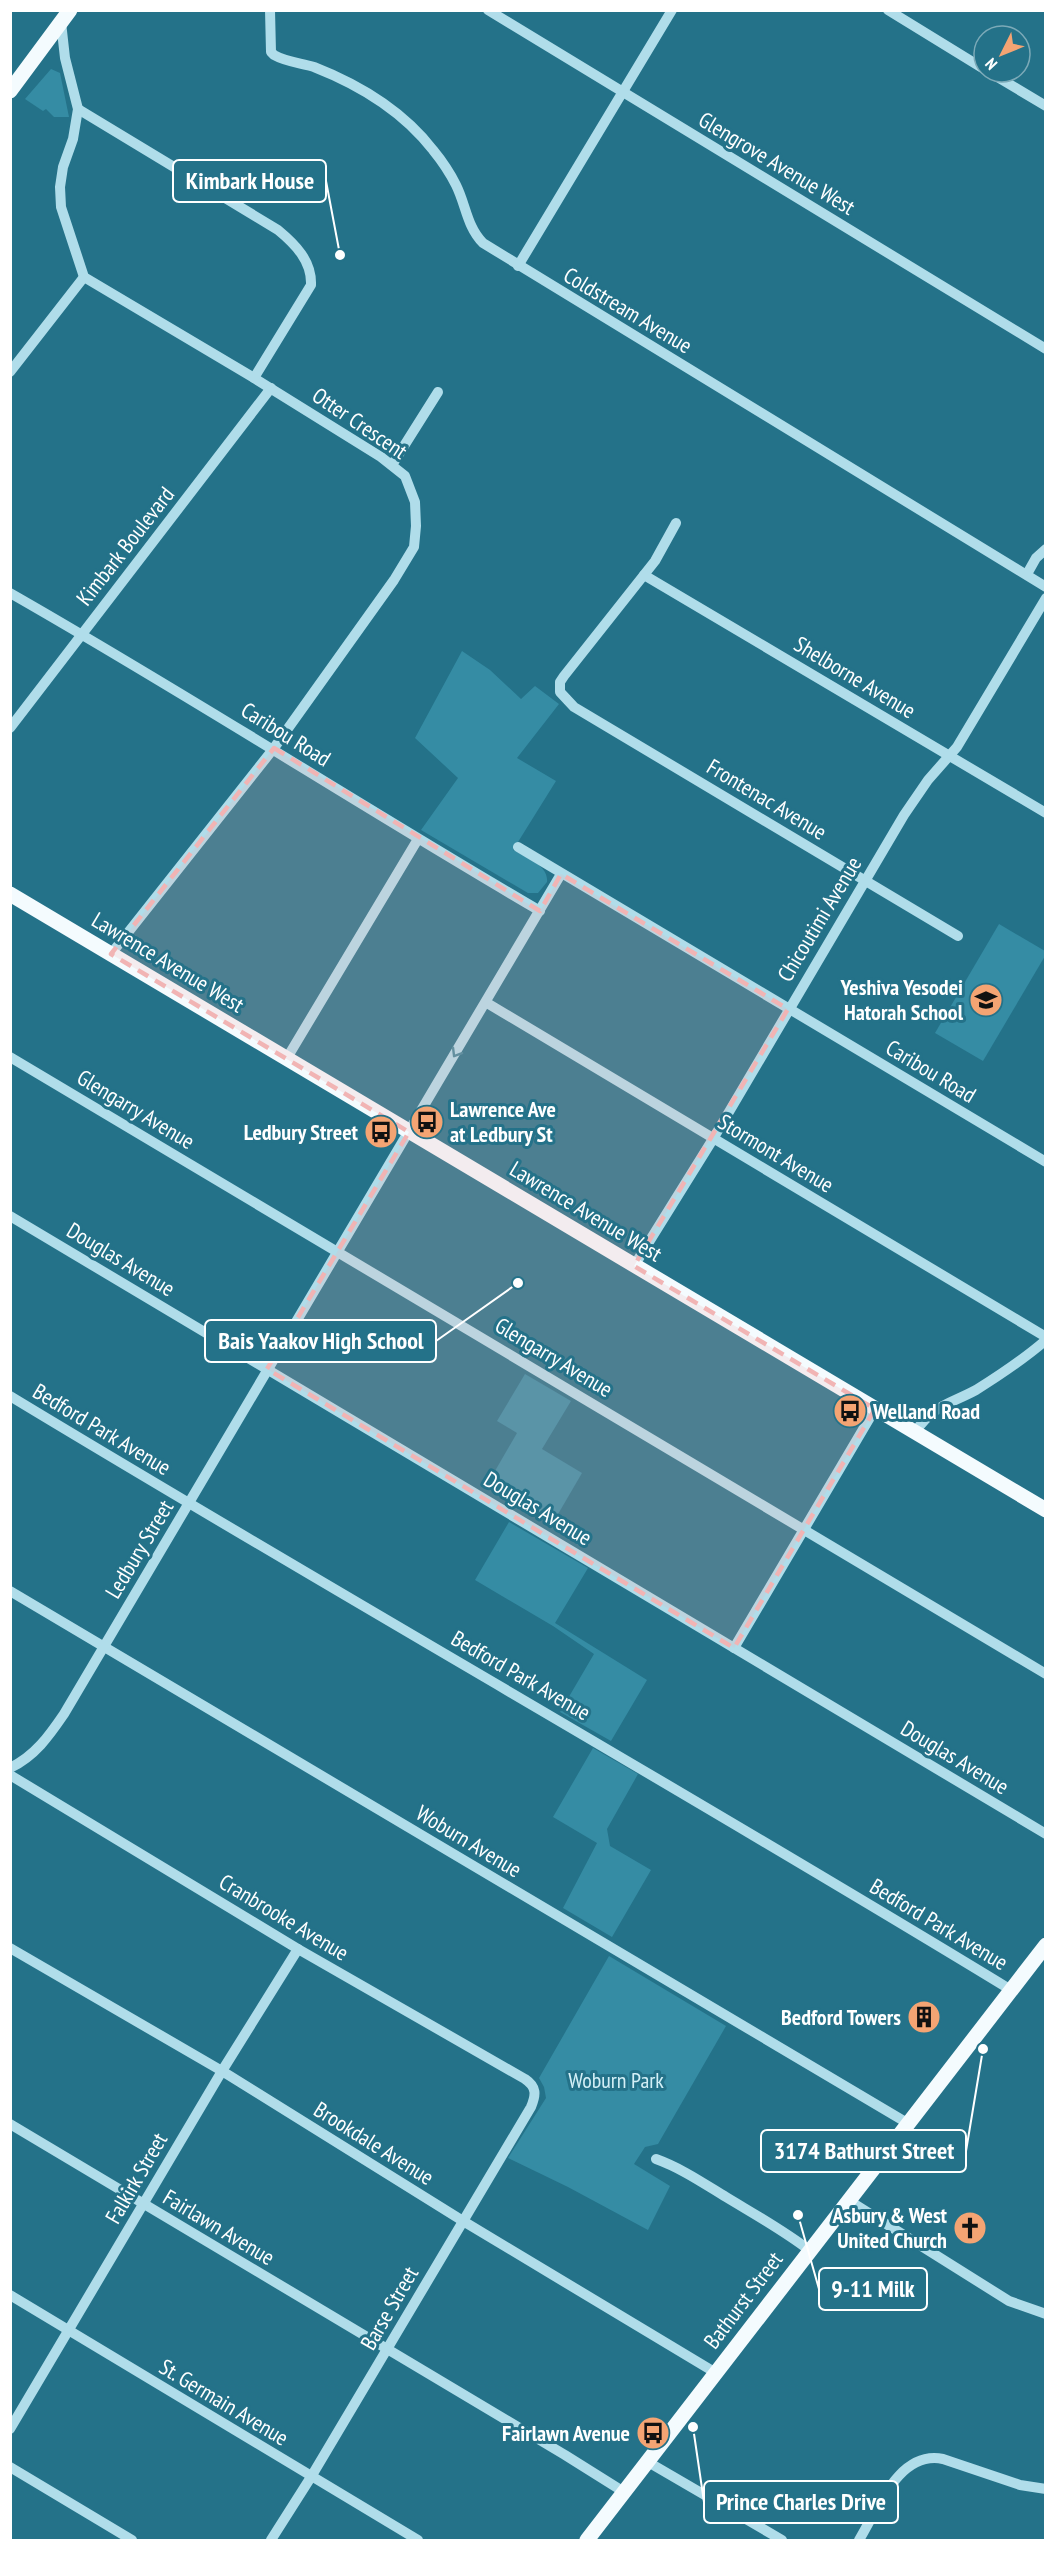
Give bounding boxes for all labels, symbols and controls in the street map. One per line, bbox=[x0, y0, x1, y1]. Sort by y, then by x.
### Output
north arrow bbox=[972, 24, 1032, 84]
text: N bbox=[981, 54, 1001, 74]
street label: Glengrove Avenue West bbox=[694, 105, 860, 221]
callout: Kimbark House bbox=[173, 160, 326, 202]
text: Kimbark House bbox=[186, 165, 314, 196]
street label: Coldstream Avenue bbox=[559, 261, 697, 359]
street label: Otter Crescent bbox=[307, 381, 413, 465]
street label: Kimbark Boulevard bbox=[70, 481, 180, 611]
street label: Shelborne Avenue bbox=[789, 630, 921, 724]
street label: Caribou Road bbox=[236, 696, 336, 772]
street label: Frontenac Avenue bbox=[702, 752, 832, 846]
street label: Chicoutimi Avenue bbox=[771, 851, 867, 987]
street label: Lawrence Avenue West bbox=[87, 906, 249, 1018]
place label: Yeshiva Yesodei Hatorah School bbox=[839, 973, 964, 1026]
school or university icon: Yeshiva Yesodei Hatorah School bbox=[968, 982, 1004, 1018]
street label: Caribou Road bbox=[881, 1033, 981, 1109]
one-way arrow bbox=[452, 1047, 464, 1057]
street label: Glengarry Avenue bbox=[72, 1063, 200, 1155]
place label: Lawrence Ave at Ledbury St bbox=[450, 1095, 556, 1148]
bus stop icon: Lawrence Ave at Ledbury St bbox=[409, 1104, 445, 1140]
street label: Stormont Avenue bbox=[713, 1108, 839, 1198]
bus stop icon: Ledbury Street bbox=[363, 1114, 399, 1150]
place label: Ledbury Street bbox=[244, 1118, 359, 1146]
street label: Lawrence Avenue West bbox=[505, 1155, 667, 1267]
street label: Douglas Avenue bbox=[62, 1216, 180, 1302]
street label: Glengarry Avenue bbox=[490, 1311, 618, 1403]
callout: Bais Yaakov High School bbox=[205, 1320, 436, 1362]
text: Bais Yaakov High School bbox=[218, 1325, 424, 1356]
street label: Bedford Park Avenue bbox=[28, 1377, 176, 1481]
bus stop icon: Welland Road bbox=[832, 1393, 868, 1429]
place label: Welland Road bbox=[872, 1397, 980, 1425]
street label: Douglas Avenue bbox=[479, 1465, 597, 1551]
street label: Ledbury Street bbox=[99, 1495, 179, 1603]
street label: Bedford Park Avenue bbox=[446, 1624, 596, 1726]
street label: Douglas Avenue bbox=[896, 1714, 1014, 1800]
street label: Woburn Avenue bbox=[411, 1799, 527, 1883]
street label: Cranbrooke Avenue bbox=[214, 1867, 354, 1967]
street label: Bedford Park Avenue bbox=[865, 1872, 1013, 1976]
building icon: Bedford Towers bbox=[906, 1999, 942, 2035]
place label: Bedford Towers bbox=[781, 2003, 901, 2031]
park label: Woburn Park bbox=[568, 2066, 664, 2094]
street label: Brookdale Avenue bbox=[309, 2095, 439, 2191]
street label: Falkirk Street bbox=[99, 2127, 173, 2229]
callout: 3174 Bathurst Street bbox=[761, 2130, 966, 2172]
text: 3174 Bathurst Street bbox=[774, 2135, 954, 2166]
street label: Fairlawn Avenue bbox=[158, 2183, 280, 2271]
place label: Asbury & West United Church bbox=[832, 2201, 948, 2254]
church icon: Asbury & West United Church bbox=[952, 2210, 988, 2246]
street label: Bathurst Street bbox=[697, 2246, 789, 2354]
street label: Barse Street bbox=[354, 2261, 424, 2355]
callout: 9-11 Milk bbox=[819, 2268, 927, 2310]
text: 9-11 Milk bbox=[831, 2273, 915, 2304]
street label: St. Germain Avenue bbox=[154, 2352, 294, 2452]
bus stop icon: Fairlawn Avenue bbox=[635, 2415, 671, 2451]
place label: Fairlawn Avenue bbox=[502, 2419, 630, 2447]
callout: Prince Charles Drive bbox=[704, 2481, 898, 2523]
text: Prince Charles Drive bbox=[716, 2486, 886, 2517]

